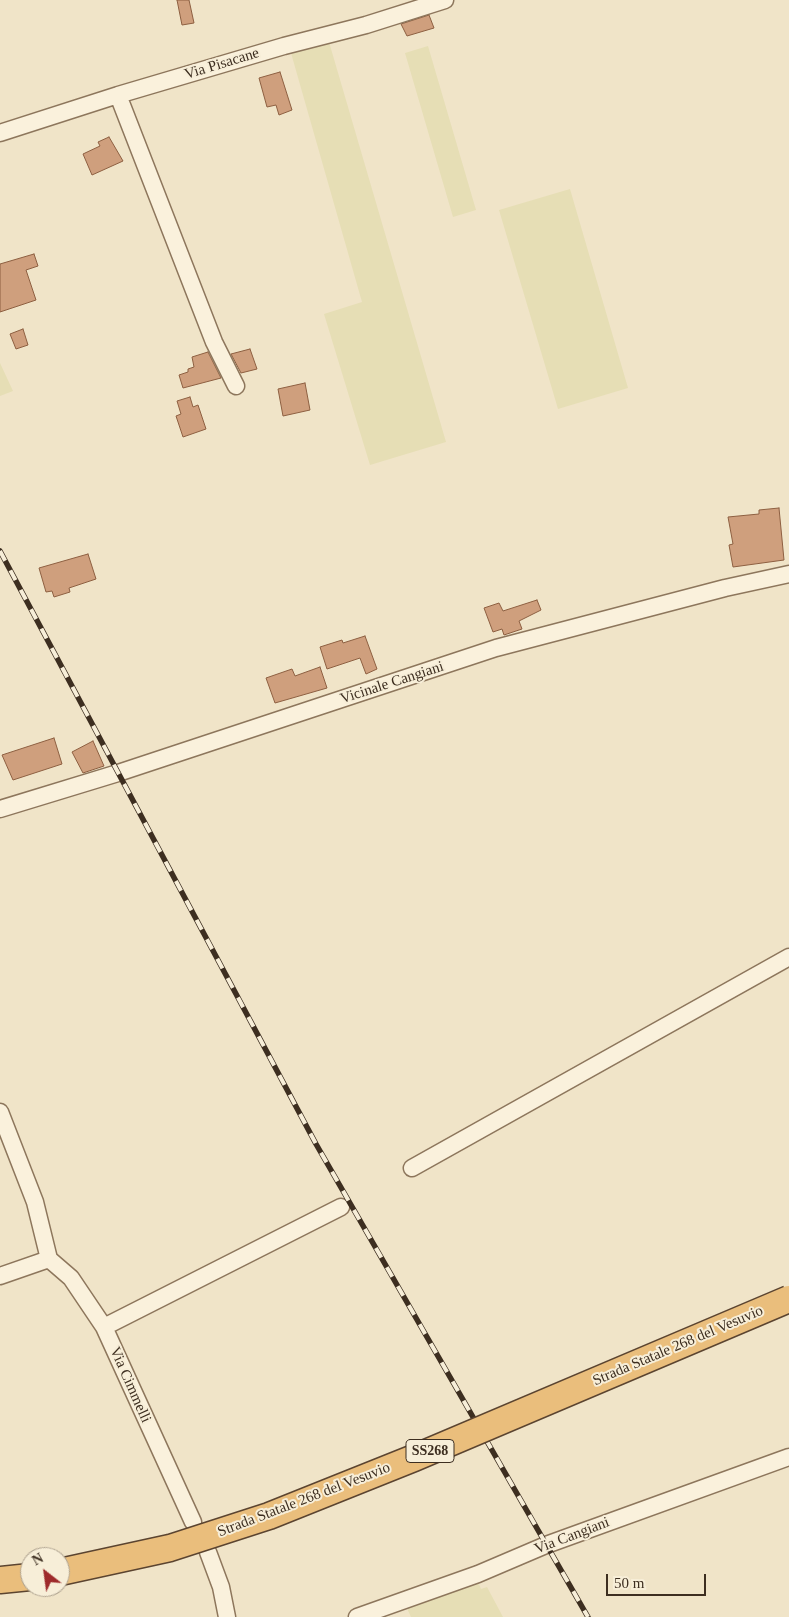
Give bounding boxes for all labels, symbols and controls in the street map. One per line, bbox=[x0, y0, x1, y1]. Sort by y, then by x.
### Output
street label: Via Pisacane bbox=[183, 44, 261, 84]
street label: Vicinale Cangiani bbox=[338, 658, 446, 708]
street label: Strada Statale 268 del Vesuvio bbox=[590, 1302, 766, 1390]
street label: Via Cimmelli bbox=[105, 1344, 155, 1426]
road number: SS268 bbox=[406, 1440, 454, 1462]
street label: Strada Statale 268 del Vesuvio bbox=[215, 1459, 393, 1541]
street label: Via Cangiani bbox=[532, 1514, 612, 1558]
north arrow bbox=[20, 1547, 70, 1597]
text: N bbox=[30, 1550, 46, 1568]
scale bar bbox=[609, 1564, 709, 1596]
text: 50 m bbox=[614, 1575, 644, 1591]

